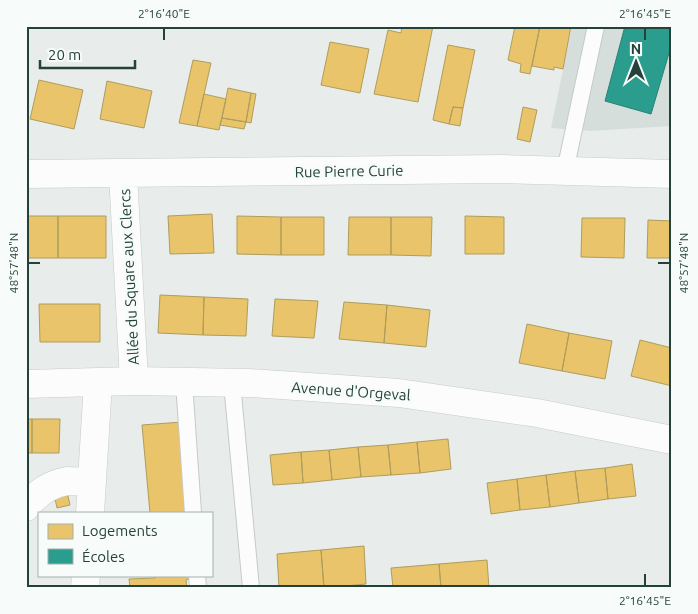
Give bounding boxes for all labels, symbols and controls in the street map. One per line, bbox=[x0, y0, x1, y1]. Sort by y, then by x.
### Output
text: 2°16'40"E bbox=[138, 7, 190, 20]
text: 2°16'45"E bbox=[619, 7, 671, 20]
scale bar bbox=[40, 38, 135, 70]
north arrow bbox=[610, 38, 660, 88]
text: N bbox=[631, 41, 641, 57]
text: 20 m bbox=[48, 46, 81, 63]
street label: Rue Pierre Curie bbox=[294, 162, 404, 180]
street label: Allée du Square aux Clercs bbox=[116, 188, 142, 366]
text: 48°57'48"N bbox=[7, 233, 20, 293]
text: 48°57'48"N bbox=[677, 233, 690, 293]
street label: Avenue d'Orgeval bbox=[291, 378, 411, 404]
legend bbox=[38, 512, 212, 576]
text: Logements bbox=[82, 522, 158, 539]
text: Écoles bbox=[82, 548, 125, 565]
text: 2°16'45"E bbox=[619, 594, 671, 607]

